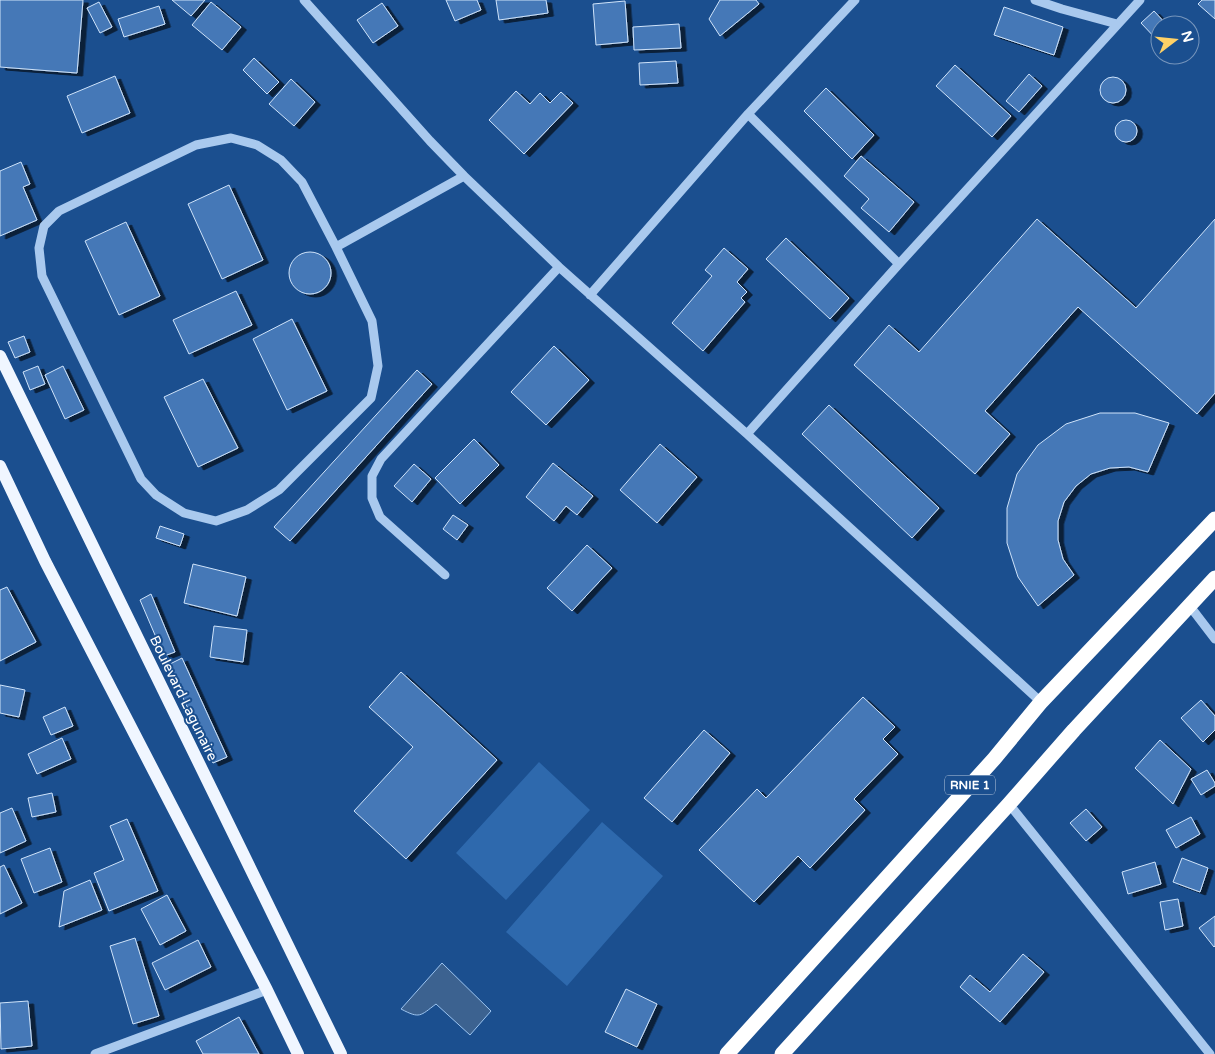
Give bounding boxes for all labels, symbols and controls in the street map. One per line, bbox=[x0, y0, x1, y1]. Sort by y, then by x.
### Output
north arrow bbox=[1150, 15, 1200, 65]
text: N bbox=[1177, 29, 1197, 44]
street label: Boulevard Lagunaire bbox=[146, 633, 221, 764]
road number: RNIE 1 bbox=[945, 776, 995, 794]

